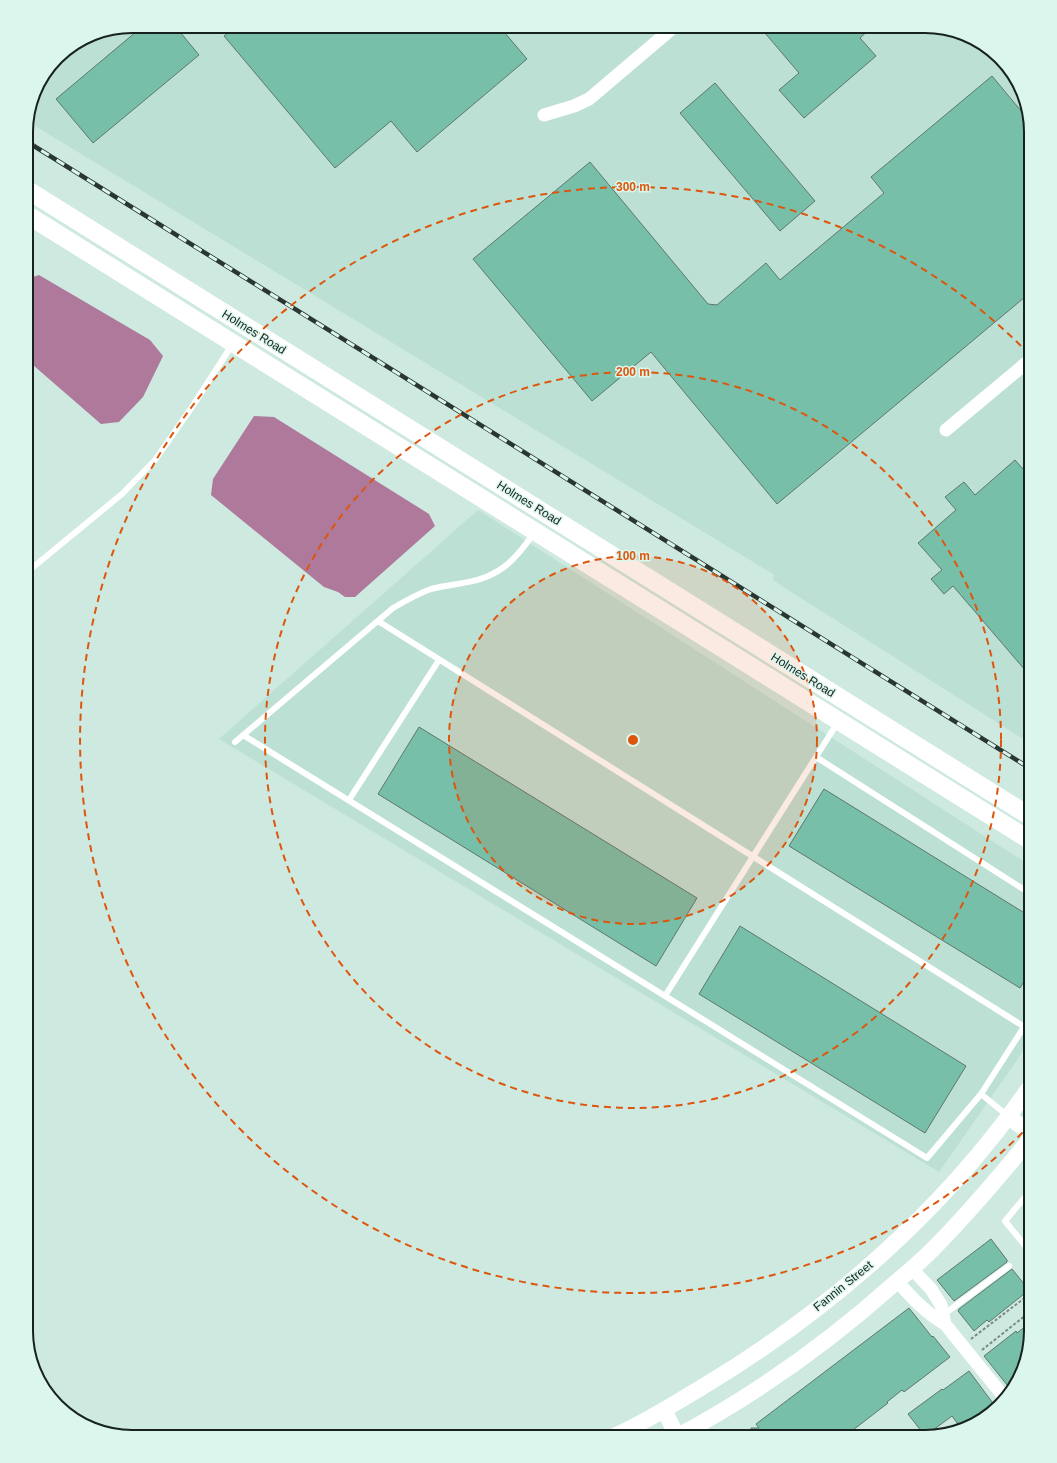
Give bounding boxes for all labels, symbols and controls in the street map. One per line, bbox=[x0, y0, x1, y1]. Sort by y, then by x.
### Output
text: 300 m bbox=[616, 180, 650, 194]
street label: Holmes Road bbox=[219, 307, 289, 357]
text: 200 m bbox=[616, 365, 650, 379]
street label: Holmes Road bbox=[494, 478, 564, 528]
text: 100 m bbox=[616, 549, 650, 563]
street label: Holmes Road bbox=[768, 650, 838, 700]
centre of rings bbox=[626, 733, 640, 747]
street label: Fannin Street bbox=[811, 1257, 876, 1314]

